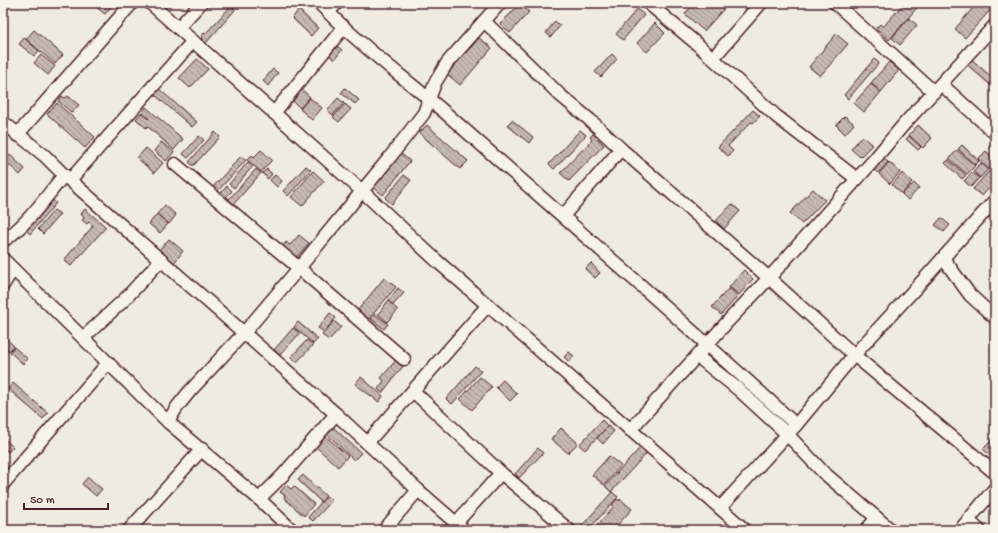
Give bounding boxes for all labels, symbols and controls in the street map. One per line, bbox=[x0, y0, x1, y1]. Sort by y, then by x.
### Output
scale bar bbox=[24, 485, 108, 511]
text: 50 m bbox=[30, 494, 55, 508]

